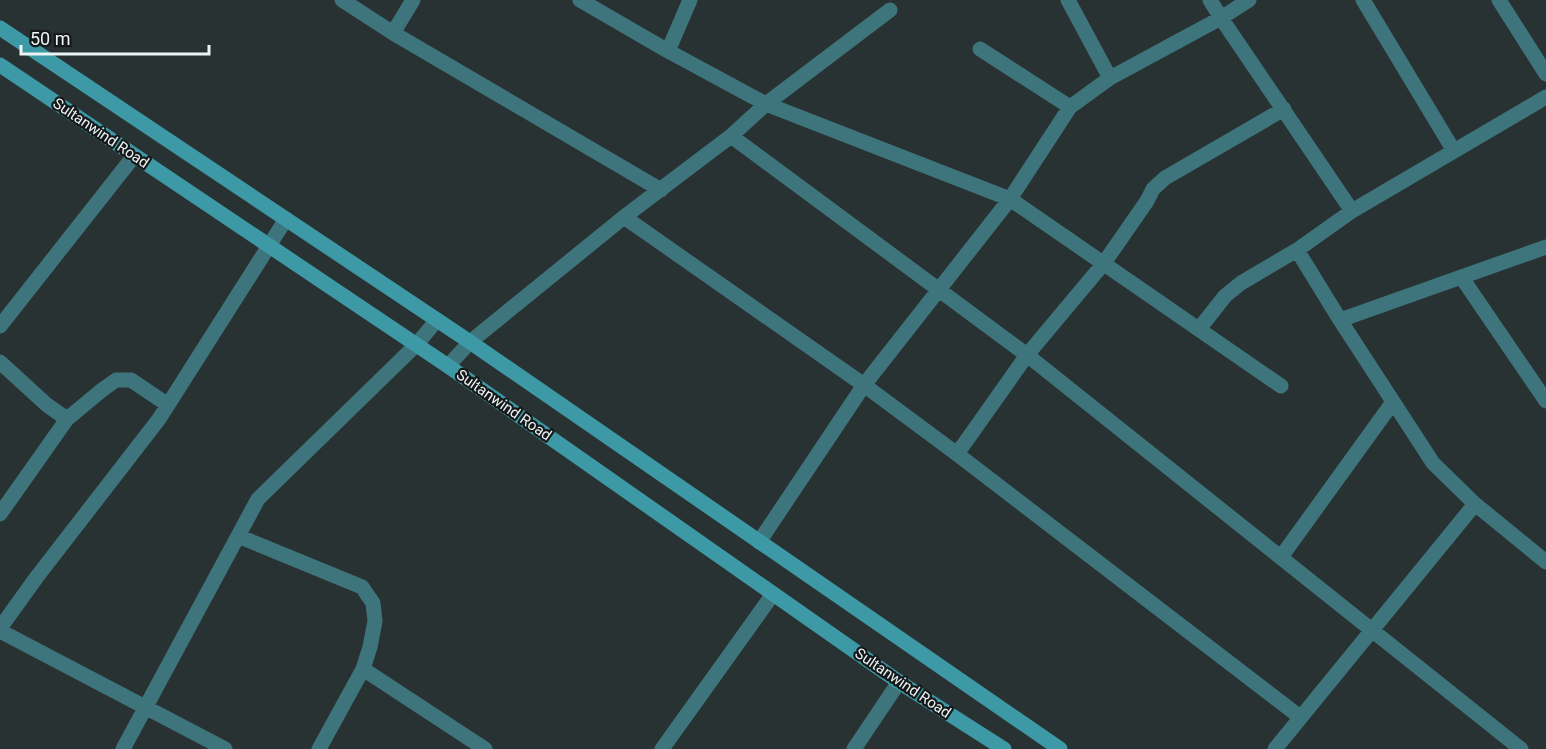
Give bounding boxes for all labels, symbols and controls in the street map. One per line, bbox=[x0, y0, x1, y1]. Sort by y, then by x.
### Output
scale bar bbox=[21, 18, 208, 56]
text: 50 m bbox=[30, 28, 70, 49]
street label: Sultanwind Road bbox=[50, 94, 152, 172]
street label: Sultanwind Road bbox=[453, 366, 555, 444]
street label: Sultanwind Road bbox=[852, 644, 954, 722]

